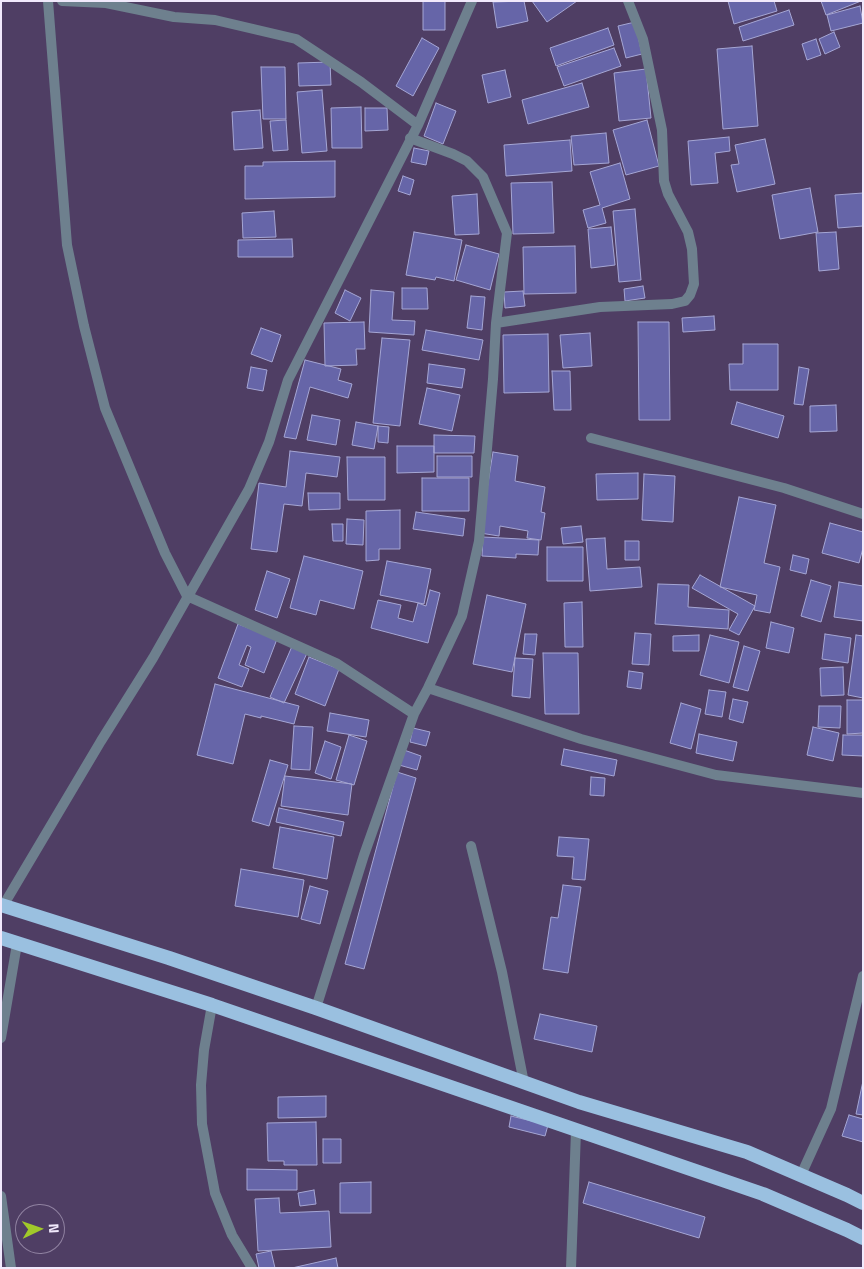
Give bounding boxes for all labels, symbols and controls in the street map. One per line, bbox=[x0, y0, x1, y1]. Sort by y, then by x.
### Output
north arrow bbox=[15, 1204, 65, 1254]
text: N bbox=[44, 1223, 65, 1234]

